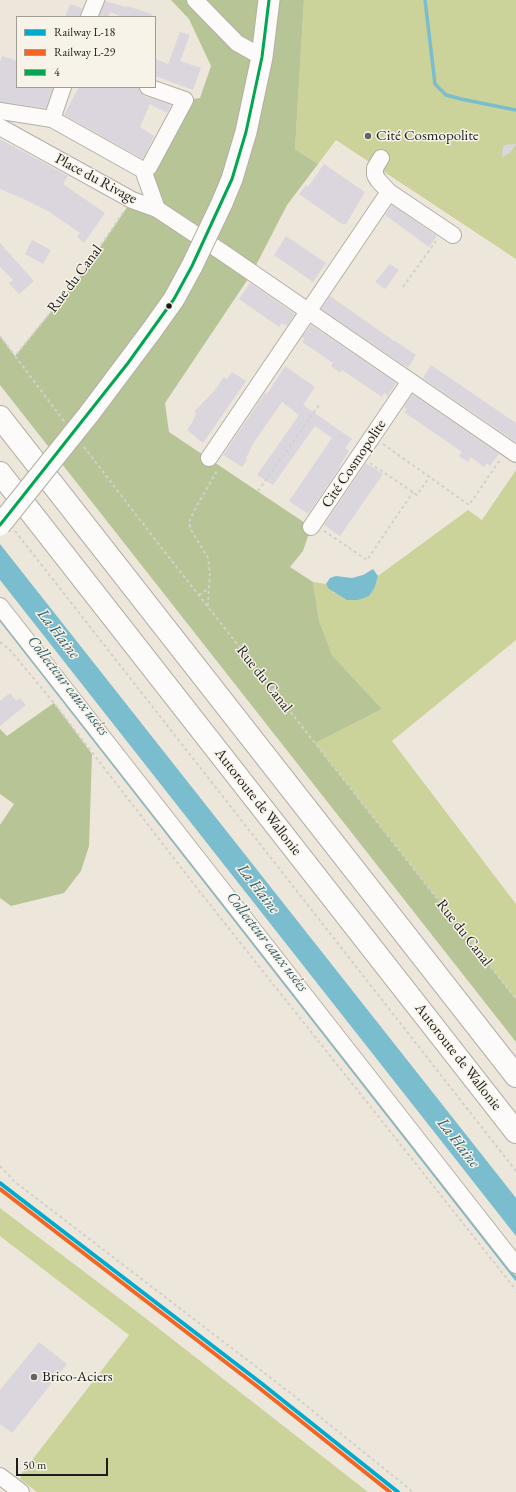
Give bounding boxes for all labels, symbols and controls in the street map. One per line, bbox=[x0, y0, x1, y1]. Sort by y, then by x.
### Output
legend bbox=[16, 16, 156, 88]
text: Railway L-18 bbox=[54, 24, 115, 40]
text: Railway L-29 bbox=[54, 44, 115, 60]
text: 4 bbox=[54, 64, 60, 80]
place label: Cité Cosmopolite bbox=[376, 127, 479, 145]
marker: Cité Cosmopolite bbox=[363, 131, 373, 141]
street label: Place du Rivage bbox=[52, 150, 140, 208]
street label: Rue du Canal bbox=[44, 242, 106, 316]
unlabelled marker bbox=[164, 301, 174, 311]
street label: Cité Cosmopolite bbox=[318, 416, 390, 512]
water label: La Haine bbox=[32, 605, 84, 663]
water label: Collecteur eaux usées bbox=[23, 632, 113, 740]
street label: Rue du Canal bbox=[232, 642, 296, 716]
street label: Autoroute de Wallonie bbox=[211, 745, 305, 859]
water label: La Haine bbox=[232, 860, 284, 918]
water label: Collecteur eaux usées bbox=[222, 888, 312, 996]
street label: Rue du Canal bbox=[432, 896, 496, 970]
street label: Autoroute de Wallonie bbox=[411, 1000, 505, 1114]
water label: La Haine bbox=[432, 1114, 484, 1172]
place label: Brico-Aciers bbox=[42, 1368, 113, 1386]
marker: Brico-Aciers bbox=[29, 1372, 39, 1382]
scale bar bbox=[18, 1450, 110, 1476]
text: 50 m bbox=[23, 1457, 46, 1473]

